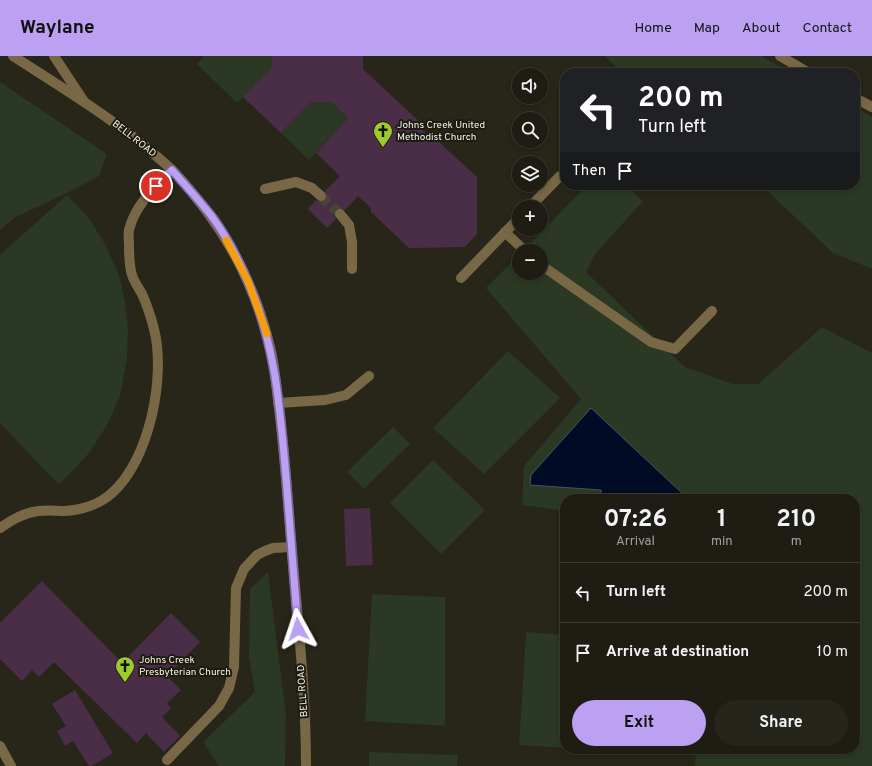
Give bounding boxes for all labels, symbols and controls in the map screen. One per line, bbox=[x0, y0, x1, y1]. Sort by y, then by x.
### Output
text: Waylane bbox=[20, 16, 95, 40]
text: Home bbox=[635, 20, 672, 37]
text: Map bbox=[694, 20, 720, 37]
text: About bbox=[742, 20, 781, 37]
text: Contact bbox=[803, 20, 852, 37]
map controls bbox=[512, 68, 548, 280]
button: sound bbox=[512, 68, 548, 104]
text: 200 m bbox=[638, 81, 724, 117]
icon: left bbox=[572, 84, 624, 136]
button: search bbox=[512, 112, 548, 148]
text: Turn left bbox=[638, 116, 706, 139]
street label: BELL ROAD bbox=[109, 118, 159, 160]
place label: Johns Creek United Methodist Church bbox=[397, 119, 485, 144]
church icon: Johns Creek United Methodist Church bbox=[372, 120, 394, 148]
button: layers bbox=[512, 156, 548, 192]
icon: arrive bbox=[614, 160, 636, 182]
text: Then bbox=[572, 162, 606, 181]
pin bbox=[139, 169, 173, 203]
icon: arrive bbox=[145, 175, 167, 197]
button: + bbox=[512, 200, 548, 236]
button: − bbox=[512, 244, 548, 280]
text: 07:26 bbox=[604, 505, 667, 535]
text: 1 bbox=[717, 505, 727, 535]
text: 210 bbox=[776, 505, 816, 535]
text: Arrival bbox=[616, 534, 655, 550]
text: min bbox=[711, 534, 733, 550]
text: m bbox=[791, 534, 802, 550]
icon: left bbox=[572, 582, 594, 604]
text: Turn left bbox=[606, 583, 666, 602]
text: 200 m bbox=[803, 583, 848, 602]
position arrow bbox=[277, 608, 319, 650]
icon: arrive bbox=[572, 642, 594, 664]
text: Arrive at destination bbox=[606, 643, 749, 662]
text: 10 m bbox=[817, 643, 848, 662]
place label: Johns Creek Presbyterian Church bbox=[139, 654, 231, 679]
church icon: Johns Creek Presbyterian Church bbox=[114, 655, 136, 683]
street label: BELL ROAD bbox=[295, 664, 311, 718]
button: Exit bbox=[572, 700, 706, 746]
button: Share bbox=[714, 700, 848, 746]

